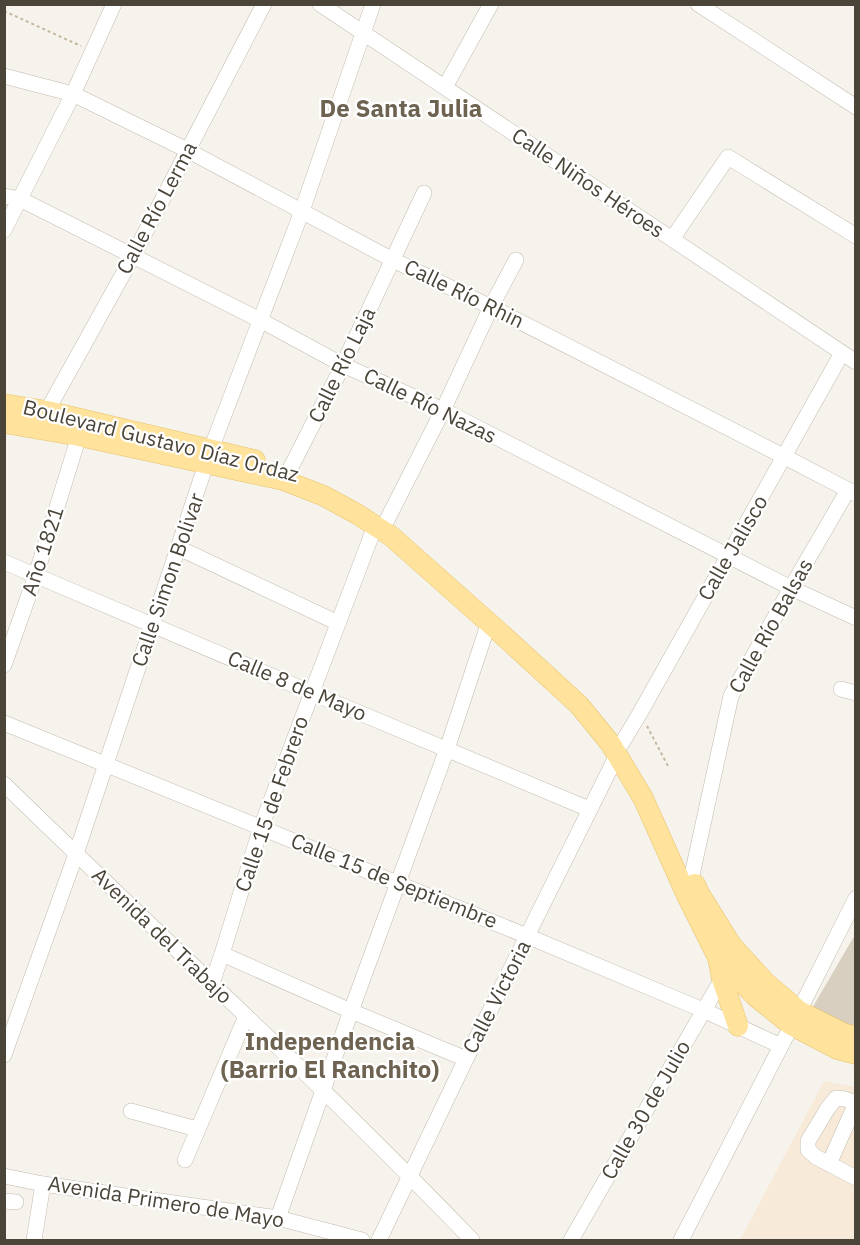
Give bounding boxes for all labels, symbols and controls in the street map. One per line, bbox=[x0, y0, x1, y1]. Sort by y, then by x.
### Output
district label: De Santa Julia bbox=[320, 92, 482, 124]
street label: Calle Niños Héroes bbox=[507, 121, 670, 244]
street label: Calle Río Lerma bbox=[109, 136, 203, 279]
street label: Calle Río Rhin bbox=[400, 252, 529, 334]
street label: Calle Río Laja bbox=[301, 302, 381, 427]
street label: Calle Río Nazas bbox=[359, 361, 502, 449]
street label: Boulevard Gustavo Díaz Ordaz bbox=[20, 392, 302, 488]
street label: Calle Simon Bolivar bbox=[124, 489, 210, 670]
street label: Calle Jalisco bbox=[691, 490, 774, 605]
street label: Año 1821 bbox=[14, 502, 70, 599]
street label: Calle Río Balsas bbox=[722, 553, 819, 698]
street label: Calle 8 de Mayo bbox=[224, 643, 371, 727]
street label: Calle 15 de Febrero bbox=[228, 712, 314, 895]
street label: Calle 15 de Septiembre bbox=[287, 826, 502, 934]
street label: Avenida del Trabajo bbox=[86, 861, 239, 1010]
street label: Calle Victoria bbox=[456, 935, 537, 1058]
district label: Independencia (Barrio El Ranchito) bbox=[221, 1025, 439, 1085]
street label: Calle 30 de Julio bbox=[594, 1035, 696, 1184]
street label: Avenida Primero de Mayo bbox=[46, 1169, 286, 1234]

